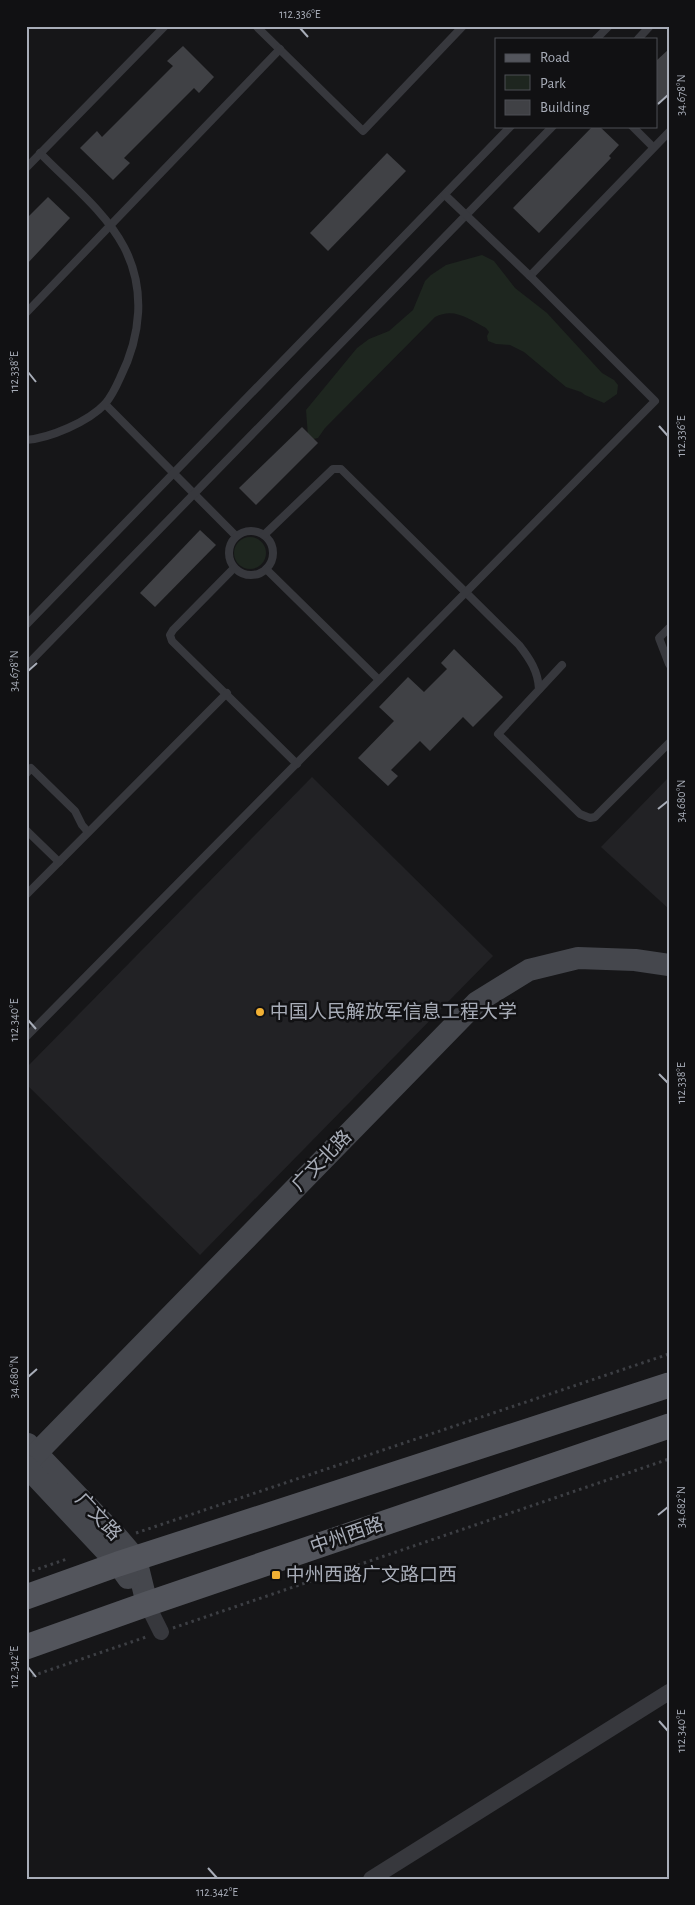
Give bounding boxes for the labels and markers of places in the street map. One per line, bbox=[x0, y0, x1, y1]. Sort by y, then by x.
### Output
place label: 中国人民解放军信息工程大学 bbox=[270, 1001, 517, 1022]
marker: 中国人民解放军信息工程大学 bbox=[254, 1006, 266, 1018]
place label: 中州西路广文路口西 bbox=[286, 1565, 457, 1585]
marker: 中州西路广文路口西 bbox=[270, 1569, 282, 1581]

